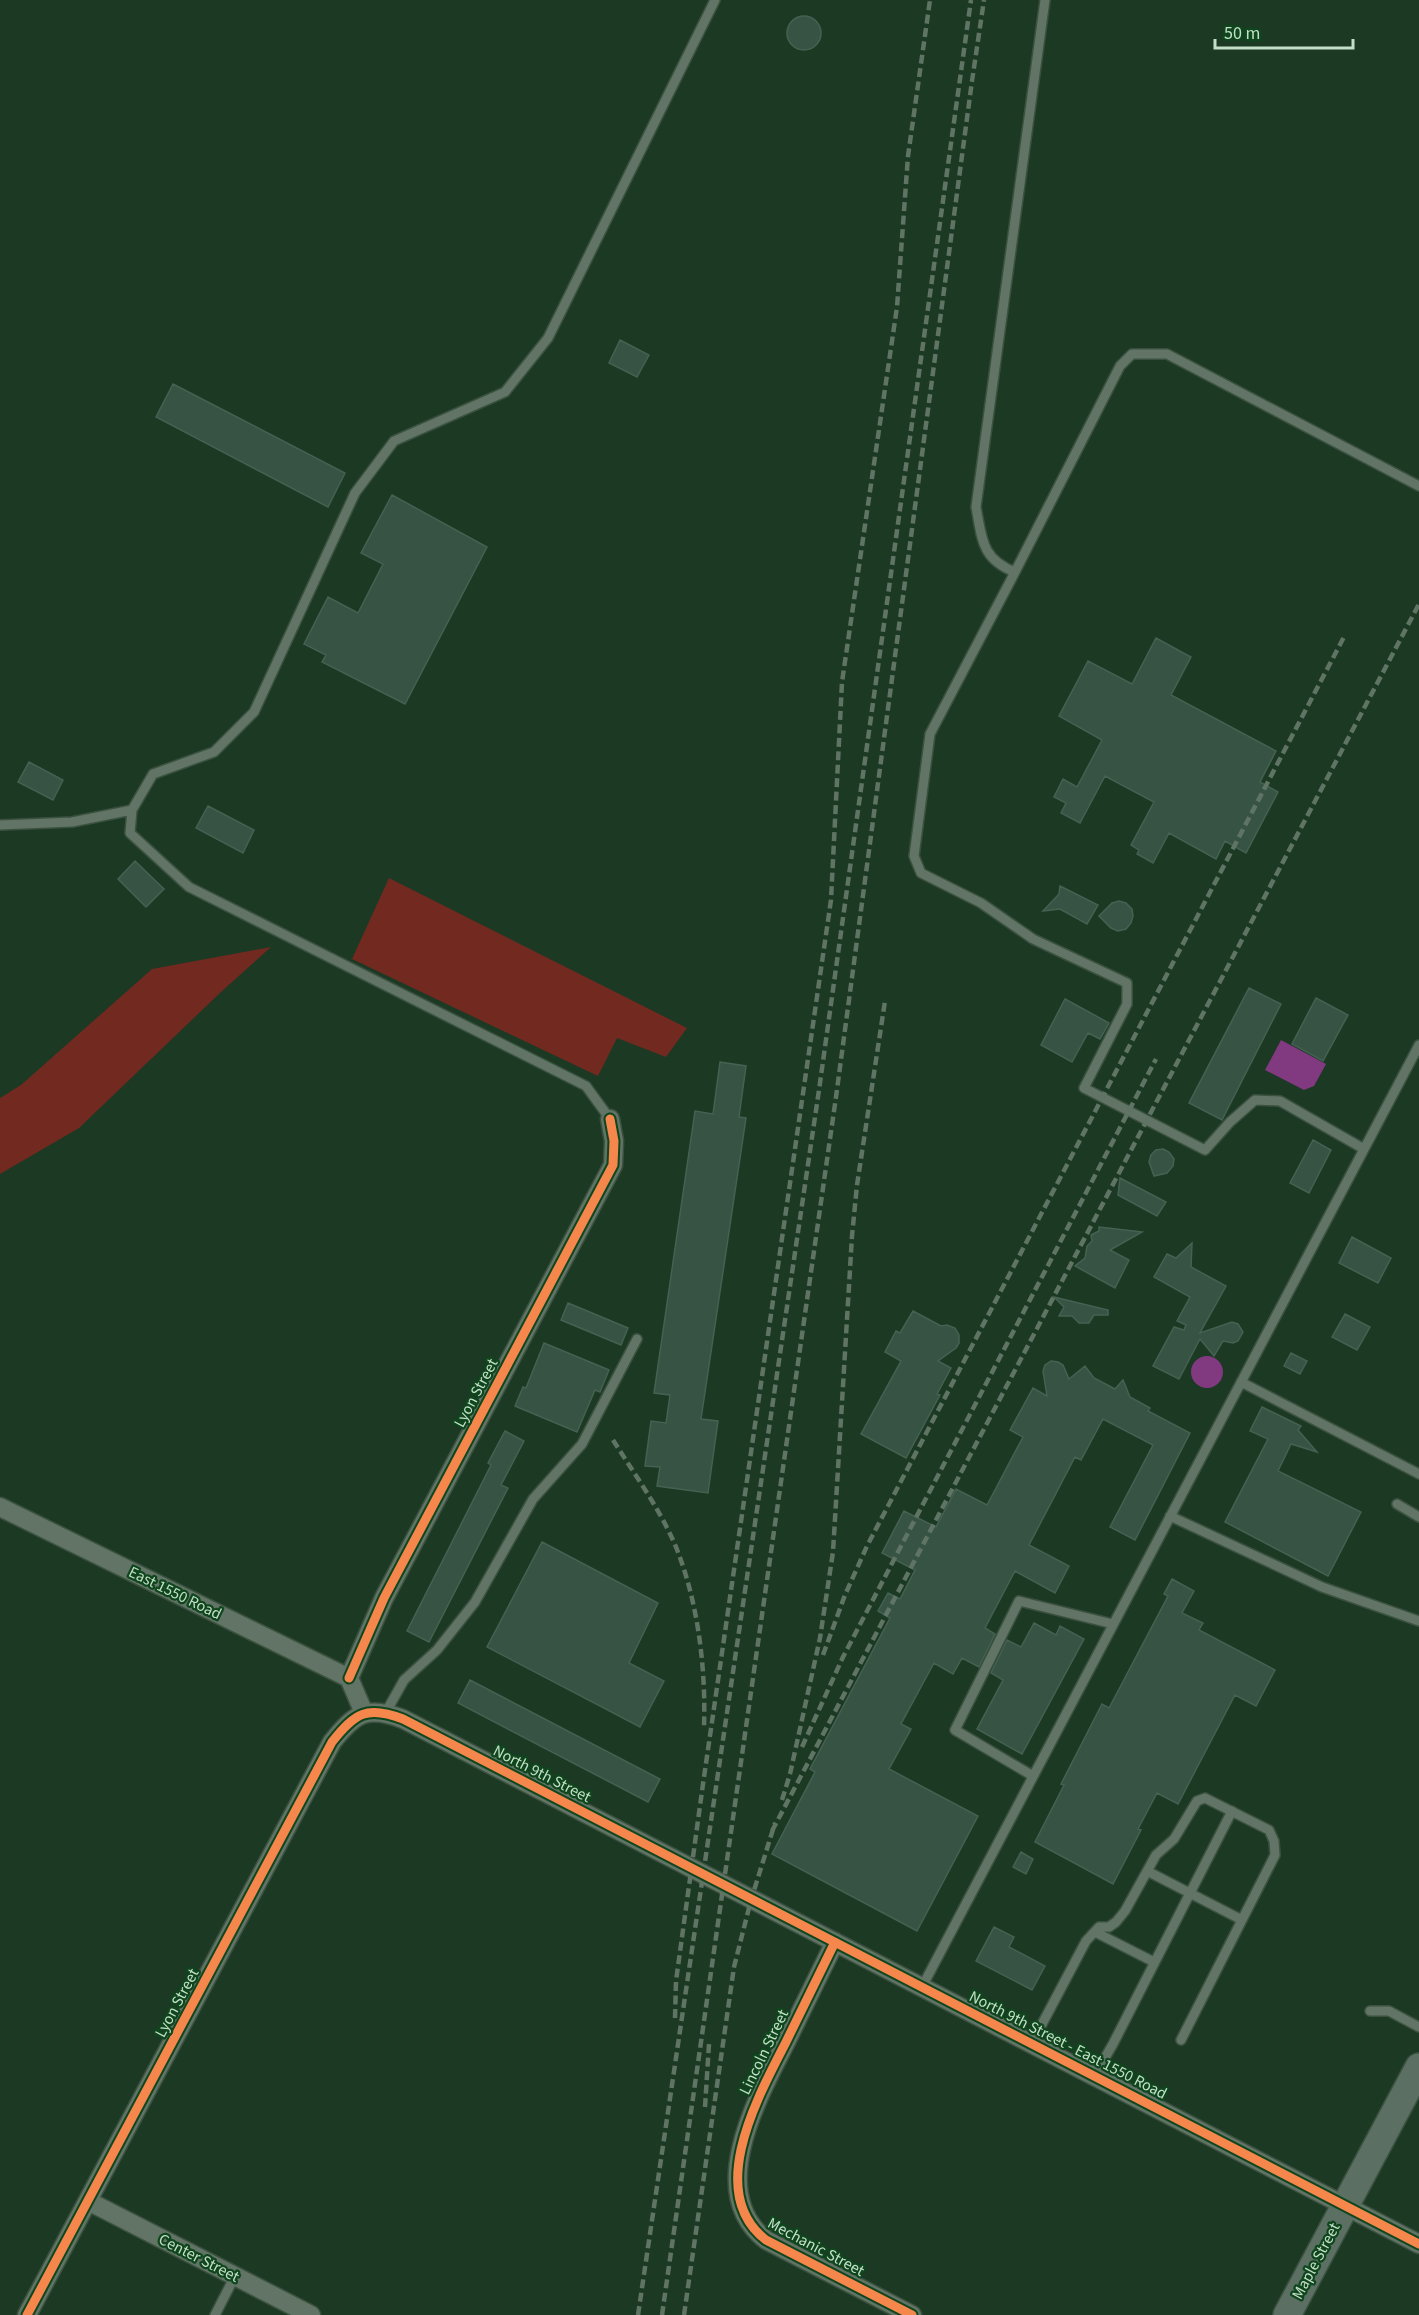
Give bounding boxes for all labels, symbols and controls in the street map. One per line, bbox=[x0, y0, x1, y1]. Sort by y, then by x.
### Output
scale bar bbox=[1215, 12, 1353, 50]
text: 50 m bbox=[1224, 21, 1260, 46]
street label: Lyon Street bbox=[449, 1354, 504, 1431]
street label: East 1550 Road bbox=[125, 1561, 225, 1625]
street label: North 9th Street bbox=[489, 1740, 595, 1808]
street label: Lyon Street bbox=[150, 1964, 205, 2041]
street label: North 9th Street - East 1550 Road bbox=[965, 1985, 1171, 2105]
street label: Lincoln Street bbox=[734, 2005, 794, 2098]
street label: Mechanic Street bbox=[764, 2212, 869, 2282]
street label: Maple Street bbox=[1287, 2218, 1346, 2303]
street label: Center Street bbox=[155, 2228, 244, 2288]

